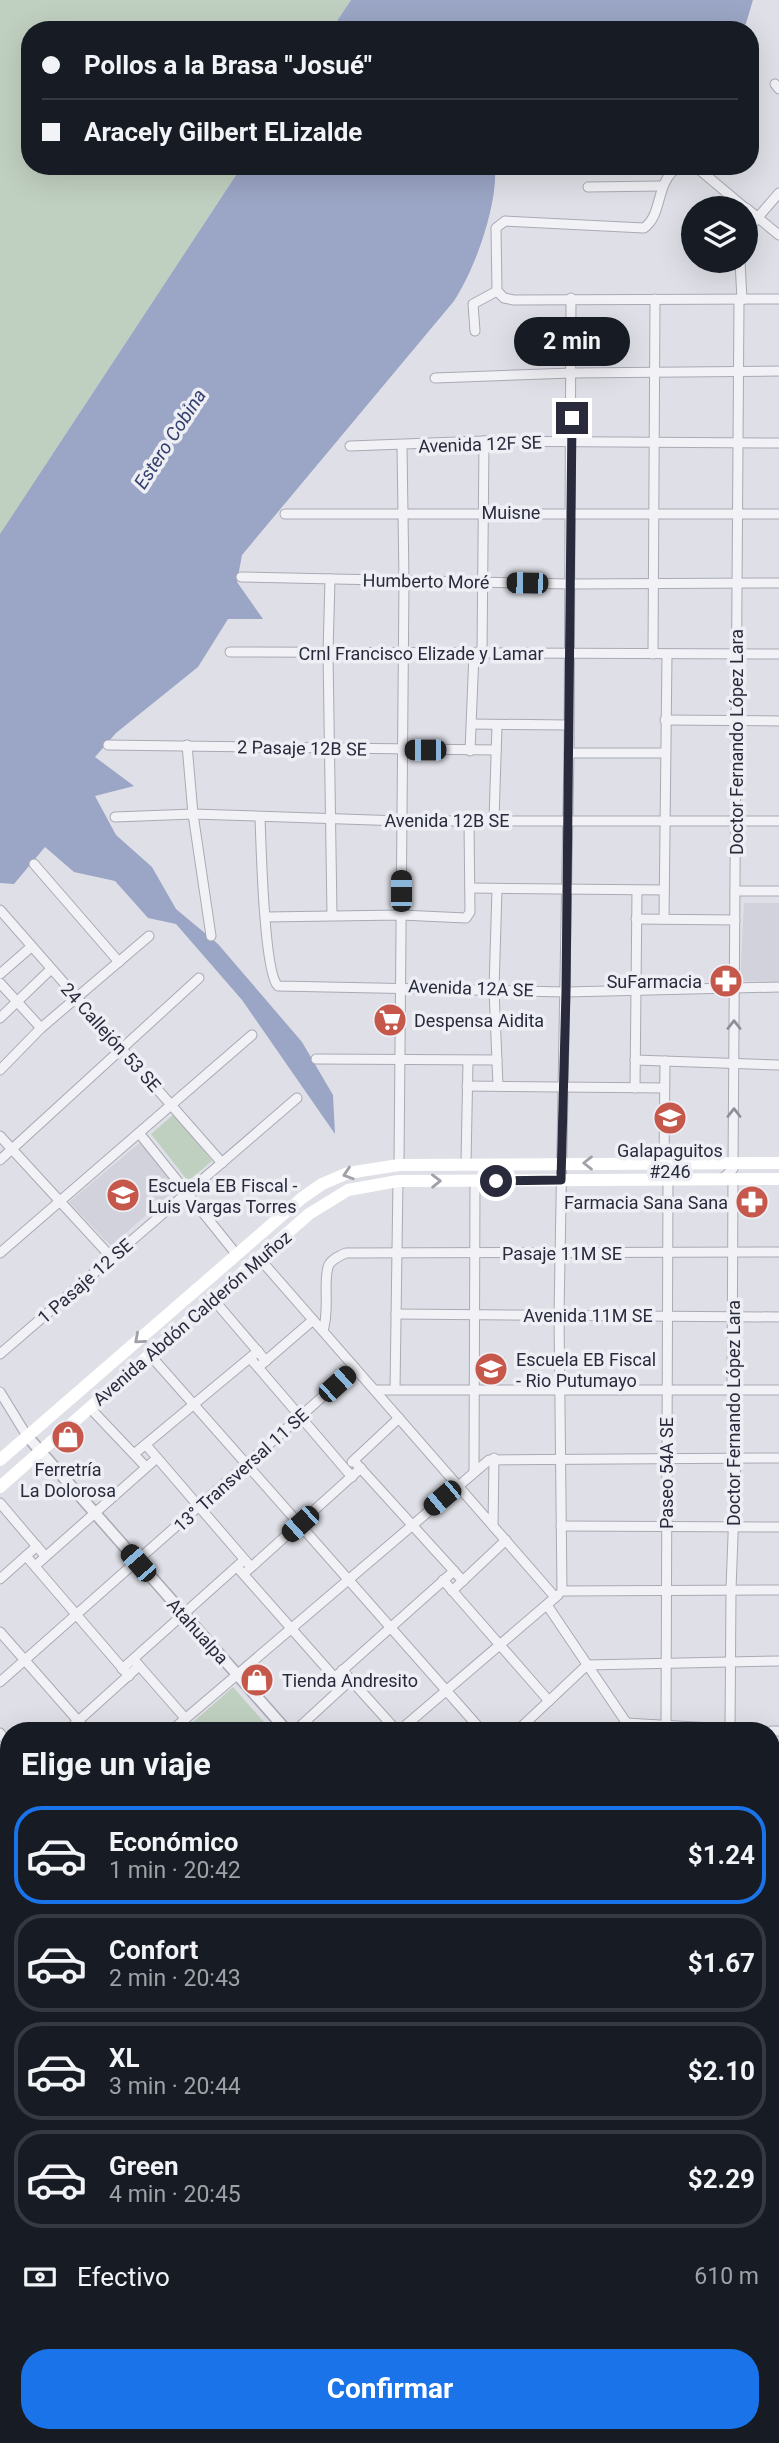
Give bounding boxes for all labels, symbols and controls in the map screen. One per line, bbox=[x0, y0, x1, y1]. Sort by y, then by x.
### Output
text: Pollos a la Brasa "Josué" bbox=[84, 50, 372, 80]
text: Aracely Gilbert ELizalde bbox=[84, 117, 362, 147]
map controls bbox=[681, 196, 758, 273]
button: layers bbox=[681, 196, 758, 273]
callout: 2 min bbox=[514, 316, 630, 366]
text: 2 min bbox=[543, 328, 601, 355]
water label: Estero Cobina bbox=[129, 385, 211, 493]
route end bbox=[556, 402, 588, 434]
street label: Avenida 12F SE bbox=[418, 431, 542, 457]
street label: Muisne bbox=[482, 502, 540, 523]
street label: Humberto Moré bbox=[362, 569, 490, 593]
car bbox=[506, 572, 549, 594]
street label: Doctor Fernando López Lara bbox=[726, 629, 747, 855]
street label: Crnl Francisco Elizade y Lamar bbox=[298, 643, 544, 664]
street label: 2 Pasaje 12B SE bbox=[237, 736, 367, 760]
car bbox=[405, 740, 447, 761]
street label: Avenida 12B SE bbox=[384, 810, 510, 831]
car bbox=[391, 870, 412, 912]
pharmacy icon: SuFarmacia bbox=[707, 962, 745, 1000]
place label: SuFarmacia bbox=[607, 971, 702, 992]
street label: Avenida 12A SE bbox=[408, 975, 534, 1001]
street label: 24 Callejón 53 SE bbox=[57, 978, 165, 1096]
supermarket icon: Despensa Aidita bbox=[371, 1001, 409, 1039]
place label: Despensa Aidita bbox=[414, 1010, 544, 1031]
one-way arrow bbox=[726, 1019, 742, 1030]
school or university icon: Galapaguitos #246 bbox=[651, 1099, 689, 1137]
one-way arrow bbox=[726, 1107, 741, 1118]
place label: Galapaguitos #246 bbox=[617, 1140, 723, 1182]
one-way arrow bbox=[582, 1155, 593, 1171]
one-way arrow bbox=[342, 1165, 354, 1180]
route start bbox=[480, 1165, 512, 1197]
one-way arrow bbox=[432, 1173, 442, 1189]
place label: Escuela EB Fiscal - Luis Vargas Torres bbox=[148, 1175, 298, 1217]
school or university icon: Escuela EB Fiscal - Luis Vargas Torres bbox=[104, 1176, 142, 1214]
pharmacy icon: Farmacia Sana Sana bbox=[733, 1183, 771, 1221]
place label: Farmacia Sana Sana bbox=[564, 1192, 728, 1213]
street label: Avenida Abdón Calderón Muñoz bbox=[89, 1226, 295, 1410]
street label: 1 Pasaje 12 SE bbox=[33, 1234, 137, 1328]
street label: Pasaje 11M SE bbox=[502, 1243, 622, 1264]
street label: Doctor Fernando López Lara bbox=[723, 1300, 744, 1526]
street label: Avenida 11M SE bbox=[523, 1305, 653, 1326]
one-way arrow bbox=[135, 1331, 148, 1343]
place label: Escuela EB Fiscal - Rio Putumayo bbox=[516, 1349, 656, 1391]
school or university icon: Escuela EB Fiscal - Rio Putumayo bbox=[472, 1350, 510, 1388]
car bbox=[315, 1362, 360, 1406]
street label: 13° Transversal 11 SE bbox=[169, 1404, 313, 1536]
street label: Paseo 54A SE bbox=[656, 1417, 677, 1529]
shop icon: Ferretría La Dolorosa bbox=[49, 1418, 87, 1456]
place label: Ferretría La Dolorosa bbox=[20, 1459, 116, 1501]
car bbox=[420, 1476, 465, 1520]
car bbox=[278, 1502, 323, 1546]
car bbox=[117, 1540, 160, 1586]
street label: Atahualpa bbox=[163, 1594, 233, 1668]
shop icon: Tienda Andresito bbox=[238, 1661, 276, 1699]
place label: Tienda Andresito bbox=[282, 1670, 418, 1691]
text: Elige un viaje bbox=[21, 1745, 211, 1783]
icon: car bbox=[25, 1824, 88, 1887]
text: Económico bbox=[109, 1827, 238, 1857]
text: $1.24 bbox=[688, 1840, 755, 1870]
text: 1 min · 20:42 bbox=[109, 1857, 241, 1884]
icon: car bbox=[25, 1932, 88, 1995]
text: Confort bbox=[109, 1935, 198, 1965]
text: $1.67 bbox=[688, 1948, 755, 1978]
text: 2 min · 20:43 bbox=[109, 1965, 241, 1992]
icon: car bbox=[25, 2040, 88, 2103]
text: XL bbox=[109, 2043, 140, 2073]
text: $2.10 bbox=[688, 2056, 755, 2086]
text: 3 min · 20:44 bbox=[109, 2073, 241, 2100]
icon: car bbox=[25, 2148, 88, 2211]
text: Green bbox=[109, 2151, 179, 2181]
text: $2.29 bbox=[688, 2164, 755, 2194]
text: 4 min · 20:45 bbox=[109, 2181, 241, 2208]
icon: cash bbox=[21, 2258, 59, 2296]
text: Efectivo bbox=[77, 2262, 170, 2292]
text: 610 m bbox=[694, 2263, 759, 2290]
button: Confirmar bbox=[21, 2349, 759, 2429]

